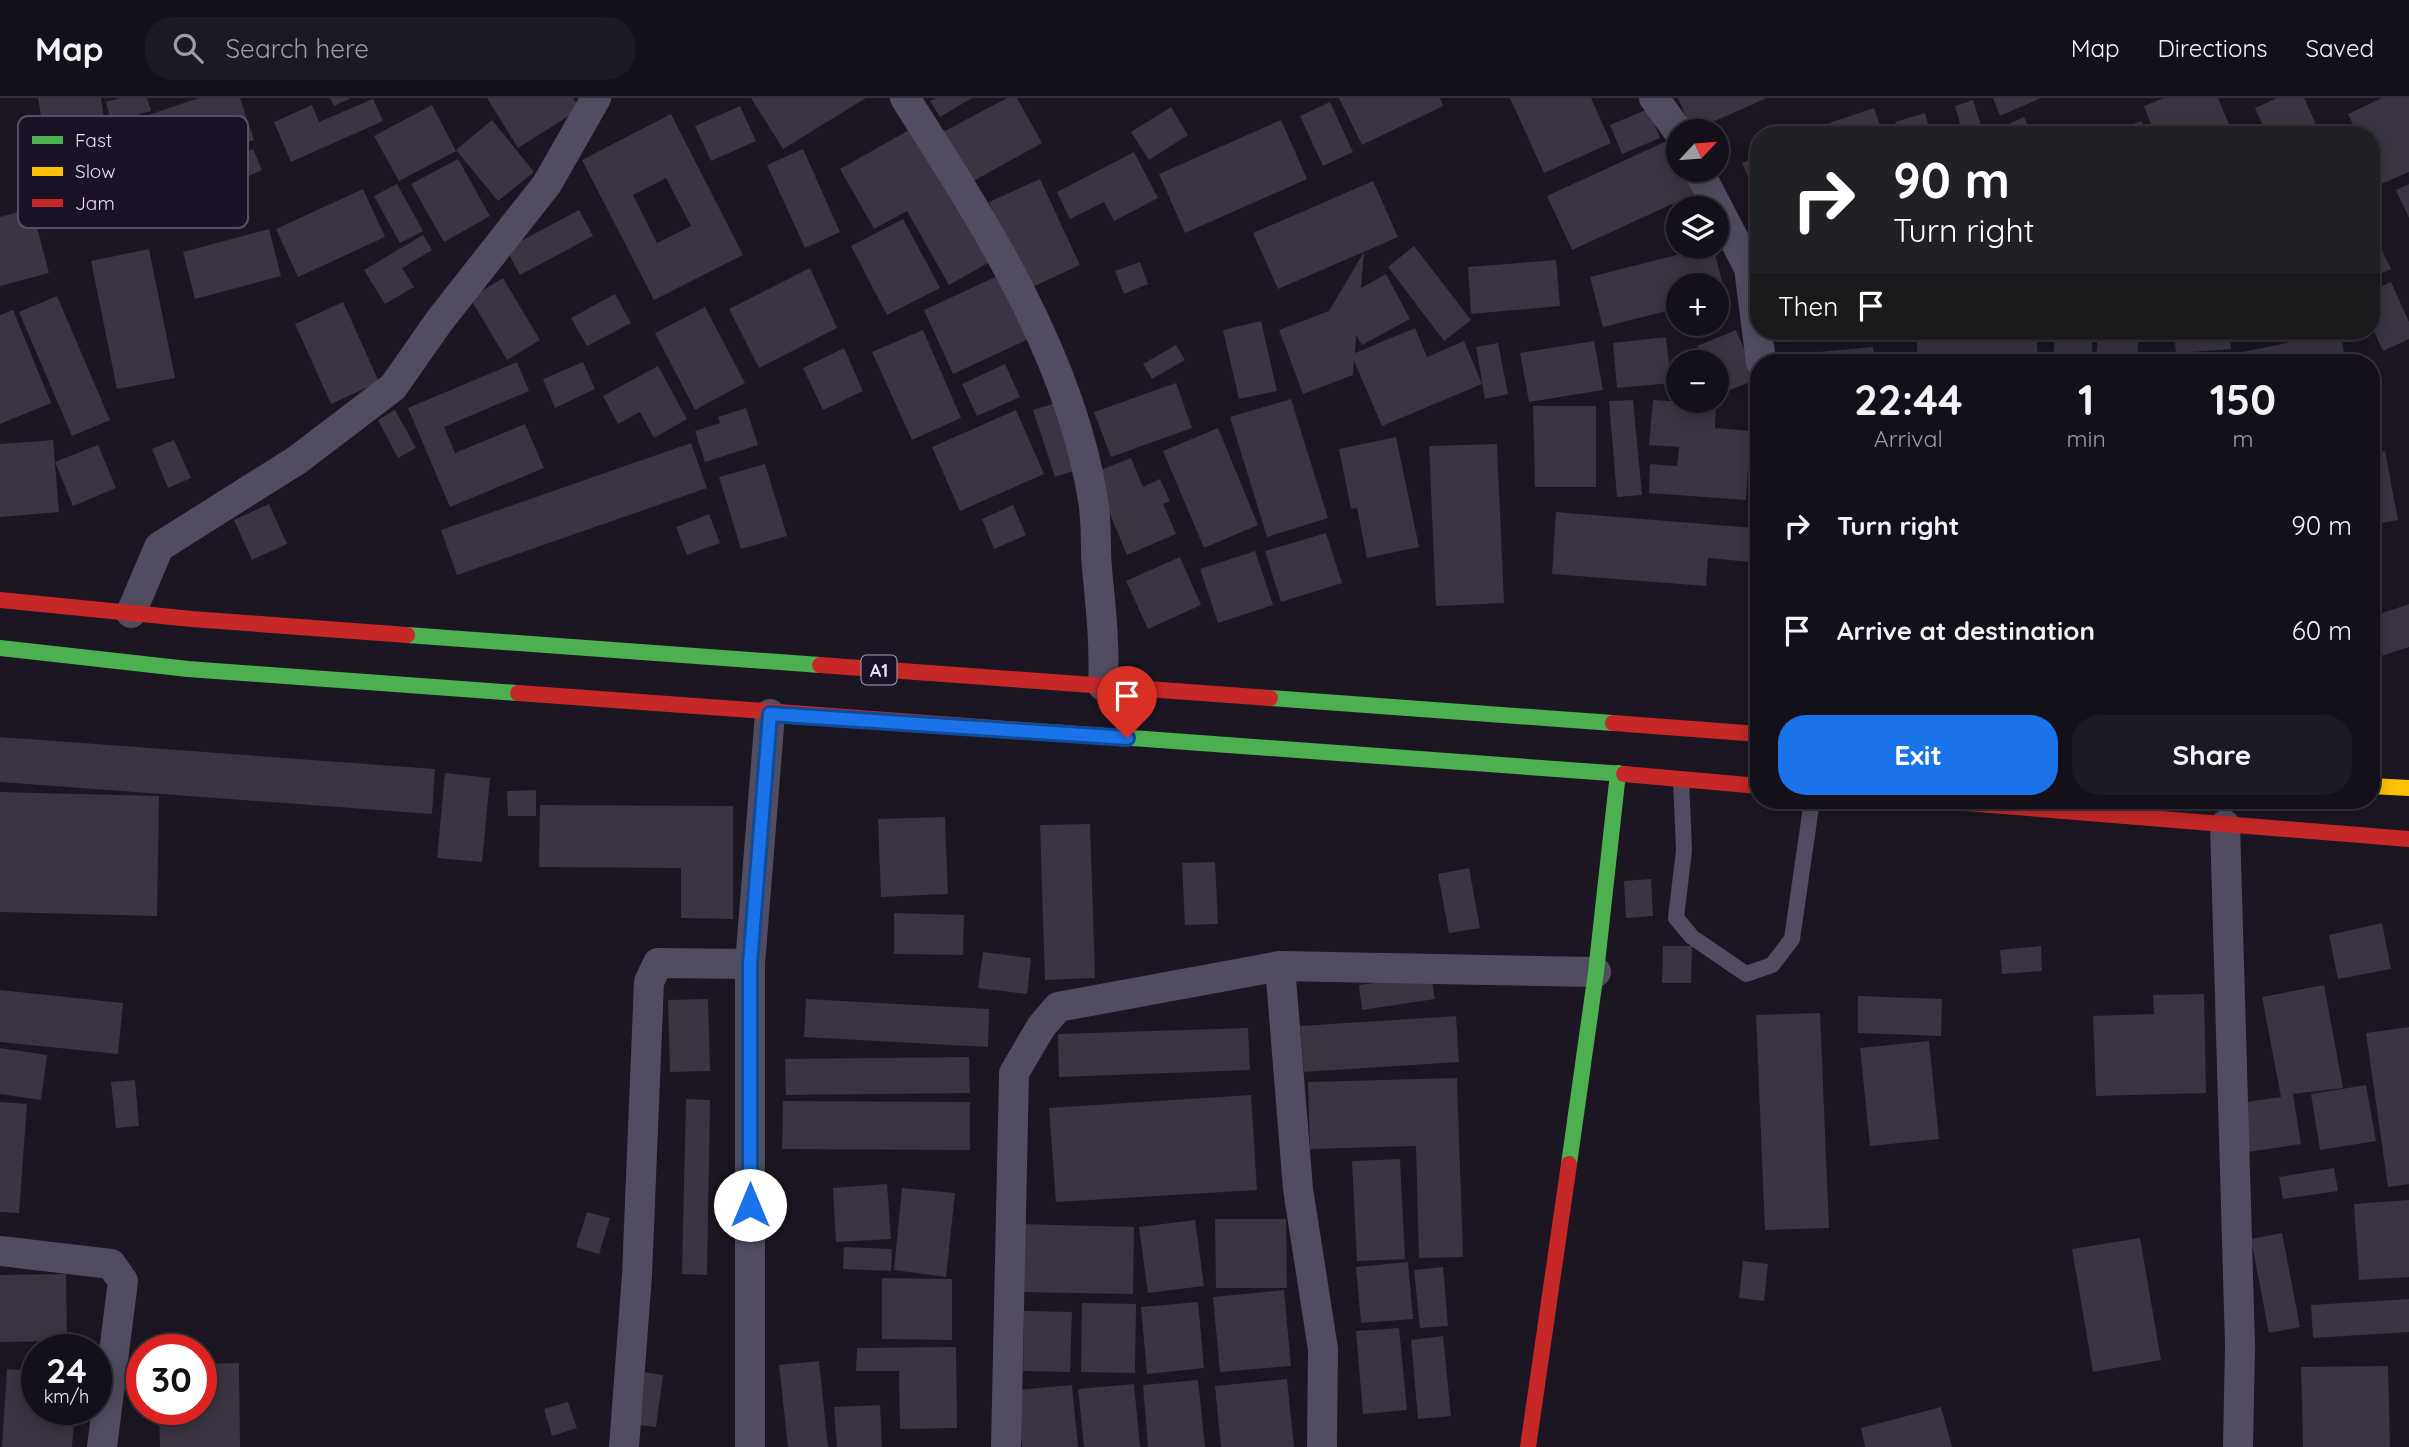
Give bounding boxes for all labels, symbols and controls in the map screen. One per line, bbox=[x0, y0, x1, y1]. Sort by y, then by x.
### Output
search box bbox=[145, 17, 635, 80]
text: Map bbox=[35, 28, 103, 69]
icon: search bbox=[169, 29, 207, 67]
text: Search here bbox=[225, 32, 369, 65]
text: Map bbox=[2071, 33, 2120, 63]
text: Directions bbox=[2158, 33, 2268, 63]
text: Saved bbox=[2306, 33, 2374, 63]
legend bbox=[18, 116, 248, 228]
north arrow bbox=[1666, 119, 1729, 182]
map controls bbox=[1666, 119, 1729, 413]
text: Fast bbox=[75, 128, 112, 152]
text: 90 m bbox=[1893, 149, 2010, 210]
icon: right bbox=[1778, 154, 1869, 245]
text: Slow bbox=[75, 159, 116, 183]
text: Jam bbox=[75, 191, 115, 215]
button: layers bbox=[1666, 196, 1729, 259]
text: Turn right bbox=[1893, 210, 2034, 250]
button: + bbox=[1666, 273, 1729, 336]
icon: arrive bbox=[1852, 287, 1890, 325]
text: Then bbox=[1778, 290, 1838, 323]
button: − bbox=[1666, 350, 1729, 413]
text: 22:44 bbox=[1854, 373, 1963, 426]
text: 1 bbox=[2078, 373, 2094, 426]
text: 150 bbox=[2210, 373, 2276, 426]
text: Arrival bbox=[1874, 424, 1943, 453]
text: min bbox=[2067, 424, 2106, 453]
text: m bbox=[2232, 424, 2253, 453]
icon: right bbox=[1778, 507, 1816, 545]
text: Turn right bbox=[1837, 509, 1959, 542]
text: 90 m bbox=[2291, 509, 2352, 542]
icon: arrive bbox=[1778, 612, 1816, 650]
text: Arrive at destination bbox=[1837, 614, 2095, 647]
text: 60 m bbox=[2292, 614, 2352, 647]
road number: A1 bbox=[862, 656, 896, 684]
pin bbox=[1097, 666, 1157, 738]
icon: arrive bbox=[1108, 677, 1146, 715]
button: Exit bbox=[1778, 715, 2058, 795]
button: Share bbox=[2072, 715, 2352, 795]
position arrow bbox=[713, 1168, 787, 1242]
speed limit sign: 30 bbox=[126, 1334, 217, 1425]
text: 24 bbox=[46, 1348, 87, 1392]
text: km/h bbox=[44, 1385, 89, 1408]

